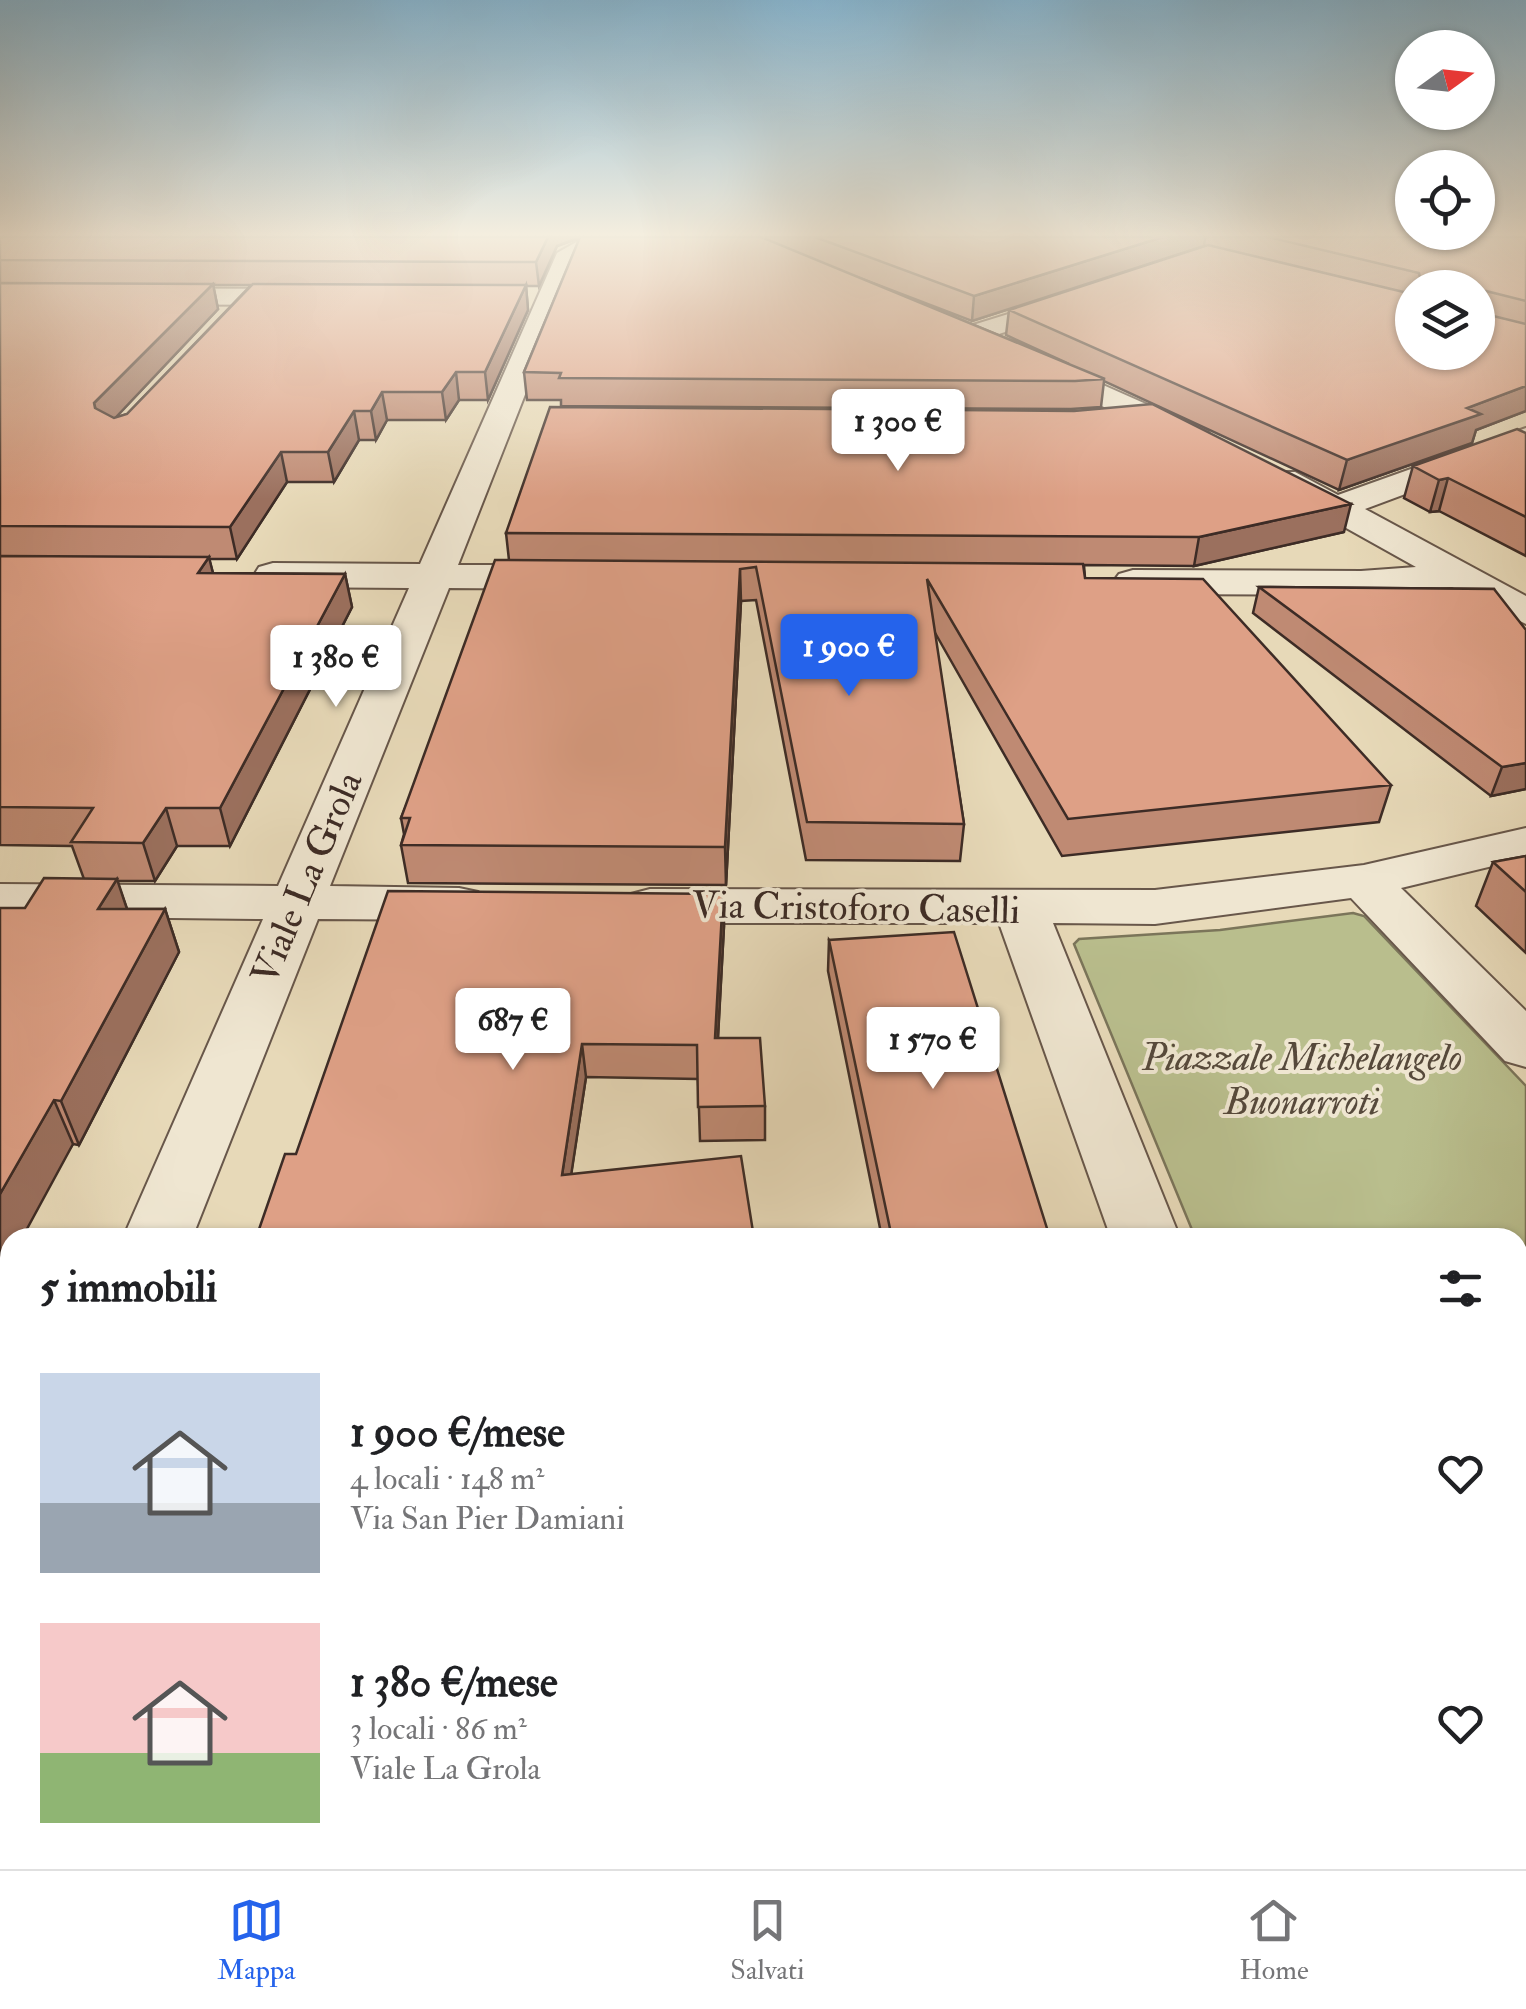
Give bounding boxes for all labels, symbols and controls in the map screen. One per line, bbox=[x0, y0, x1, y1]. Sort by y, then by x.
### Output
north arrow bbox=[1395, 30, 1495, 130]
map controls bbox=[1395, 30, 1495, 370]
button: locate bbox=[1395, 150, 1495, 250]
button: layers bbox=[1395, 270, 1495, 370]
pin: 1 300 € bbox=[806, 389, 990, 474]
text: 1 300 € bbox=[854, 401, 942, 441]
pin: 1 900 € bbox=[757, 614, 941, 699]
pin: 1 380 € bbox=[244, 625, 428, 710]
text: 1 900 € bbox=[803, 626, 895, 666]
text: 1 380 € bbox=[292, 637, 380, 677]
street label: Viale La Grola bbox=[241, 764, 373, 992]
street label: Via Cristoforo Caselli bbox=[692, 881, 1020, 935]
pin: 687 € bbox=[443, 988, 583, 1073]
text: 687 € bbox=[477, 1000, 549, 1040]
pin: 1 570 € bbox=[841, 1007, 1025, 1092]
text: 1 570 € bbox=[889, 1019, 977, 1059]
park label: Piazzale Michelangelo Buonarroti bbox=[1141, 1034, 1462, 1126]
icon: filters bbox=[1433, 1261, 1488, 1316]
text: 5 immobili bbox=[40, 1262, 217, 1314]
text: 1 900 €/mese bbox=[350, 1407, 565, 1459]
icon: home bbox=[120, 1413, 240, 1533]
icon: heart bbox=[1433, 1446, 1488, 1501]
text: 4 locali · 148 m² bbox=[350, 1459, 544, 1499]
text: Via San Pier Damiani bbox=[350, 1499, 625, 1539]
text: 1 380 €/mese bbox=[350, 1657, 557, 1709]
icon: home bbox=[120, 1663, 240, 1783]
icon: heart bbox=[1433, 1696, 1488, 1751]
text: 3 locali · 86 m² bbox=[350, 1709, 527, 1749]
text: Viale La Grola bbox=[350, 1749, 541, 1789]
tab: Mappa bbox=[217, 1893, 296, 1988]
tab: Salvati bbox=[730, 1893, 805, 1988]
tab: Home bbox=[1239, 1893, 1309, 1988]

